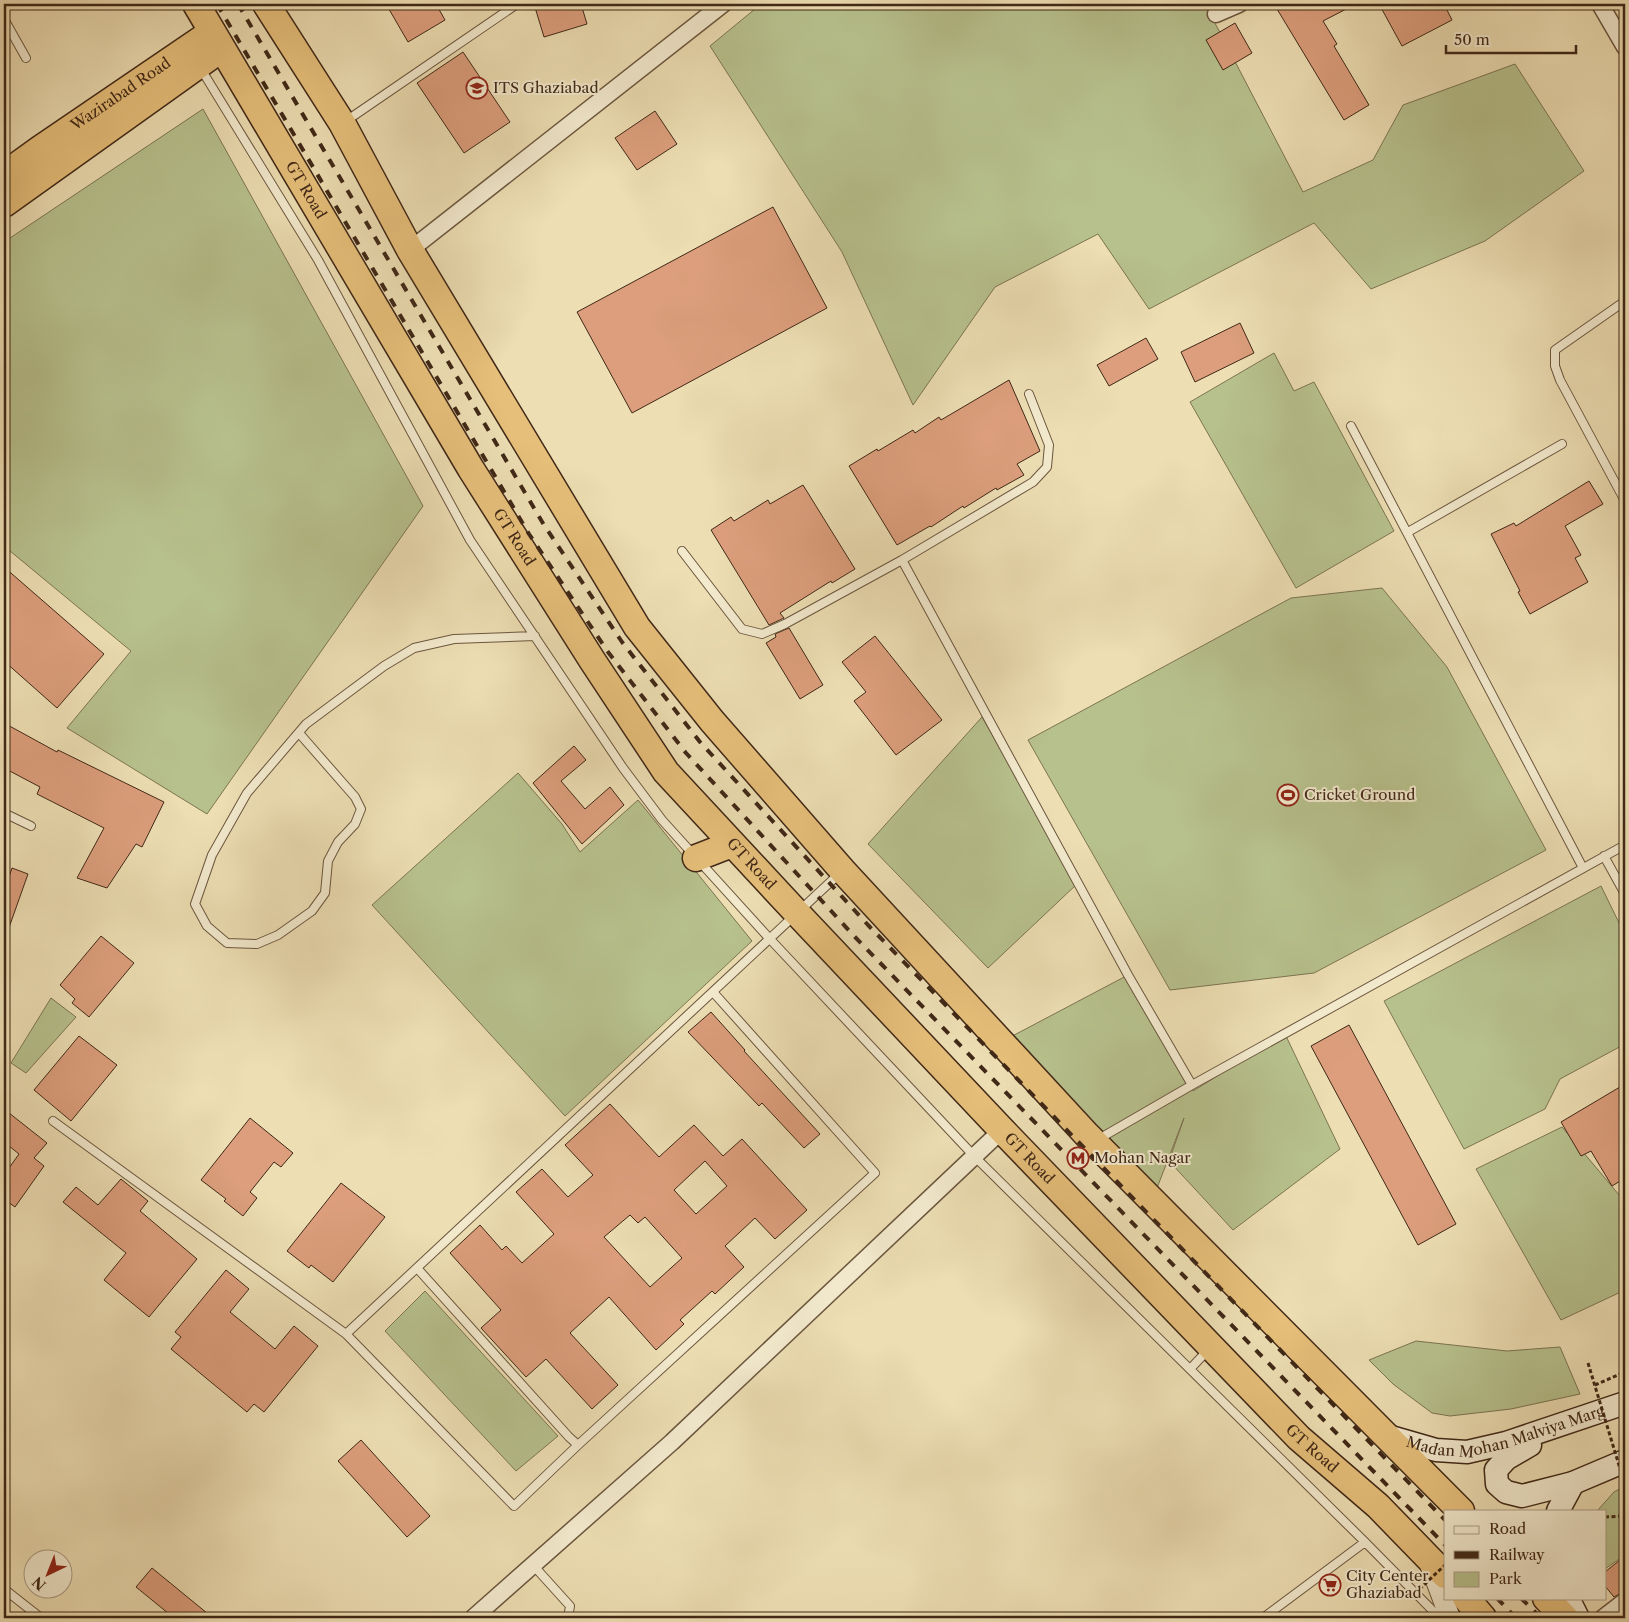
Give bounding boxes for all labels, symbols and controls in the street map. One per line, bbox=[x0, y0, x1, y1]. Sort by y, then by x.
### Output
scale bar bbox=[1446, 22, 1576, 54]
text: 50 m bbox=[1454, 30, 1490, 49]
street label: Wazirabad Road bbox=[66, 53, 174, 135]
school or university icon: ITS Ghaziabad bbox=[465, 76, 489, 100]
place label: ITS Ghaziabad bbox=[493, 78, 599, 97]
street label: GT Road bbox=[282, 157, 331, 222]
street label: GT Road bbox=[489, 505, 540, 569]
sports icon: Cricket Ground bbox=[1276, 783, 1300, 807]
place label: Cricket Ground bbox=[1304, 785, 1415, 804]
street label: GT Road bbox=[723, 834, 781, 893]
street label: GT Road bbox=[1001, 1128, 1059, 1188]
metro station icon: Mohan Nagar bbox=[1066, 1146, 1090, 1170]
place label: Mohan Nagar bbox=[1094, 1148, 1191, 1167]
street label: Madan Mohan Malviya Marg bbox=[1404, 1401, 1607, 1461]
street label: GT Road bbox=[1282, 1420, 1342, 1477]
legend bbox=[1444, 1510, 1606, 1600]
text: Road bbox=[1489, 1519, 1526, 1538]
text: Railway bbox=[1489, 1545, 1545, 1564]
north arrow bbox=[22, 1550, 72, 1600]
place label: City Center Ghaziabad bbox=[1346, 1566, 1429, 1602]
text: Park bbox=[1489, 1569, 1523, 1588]
text: N bbox=[29, 1573, 50, 1594]
supermarket icon: City Center Ghaziabad bbox=[1318, 1573, 1342, 1597]

